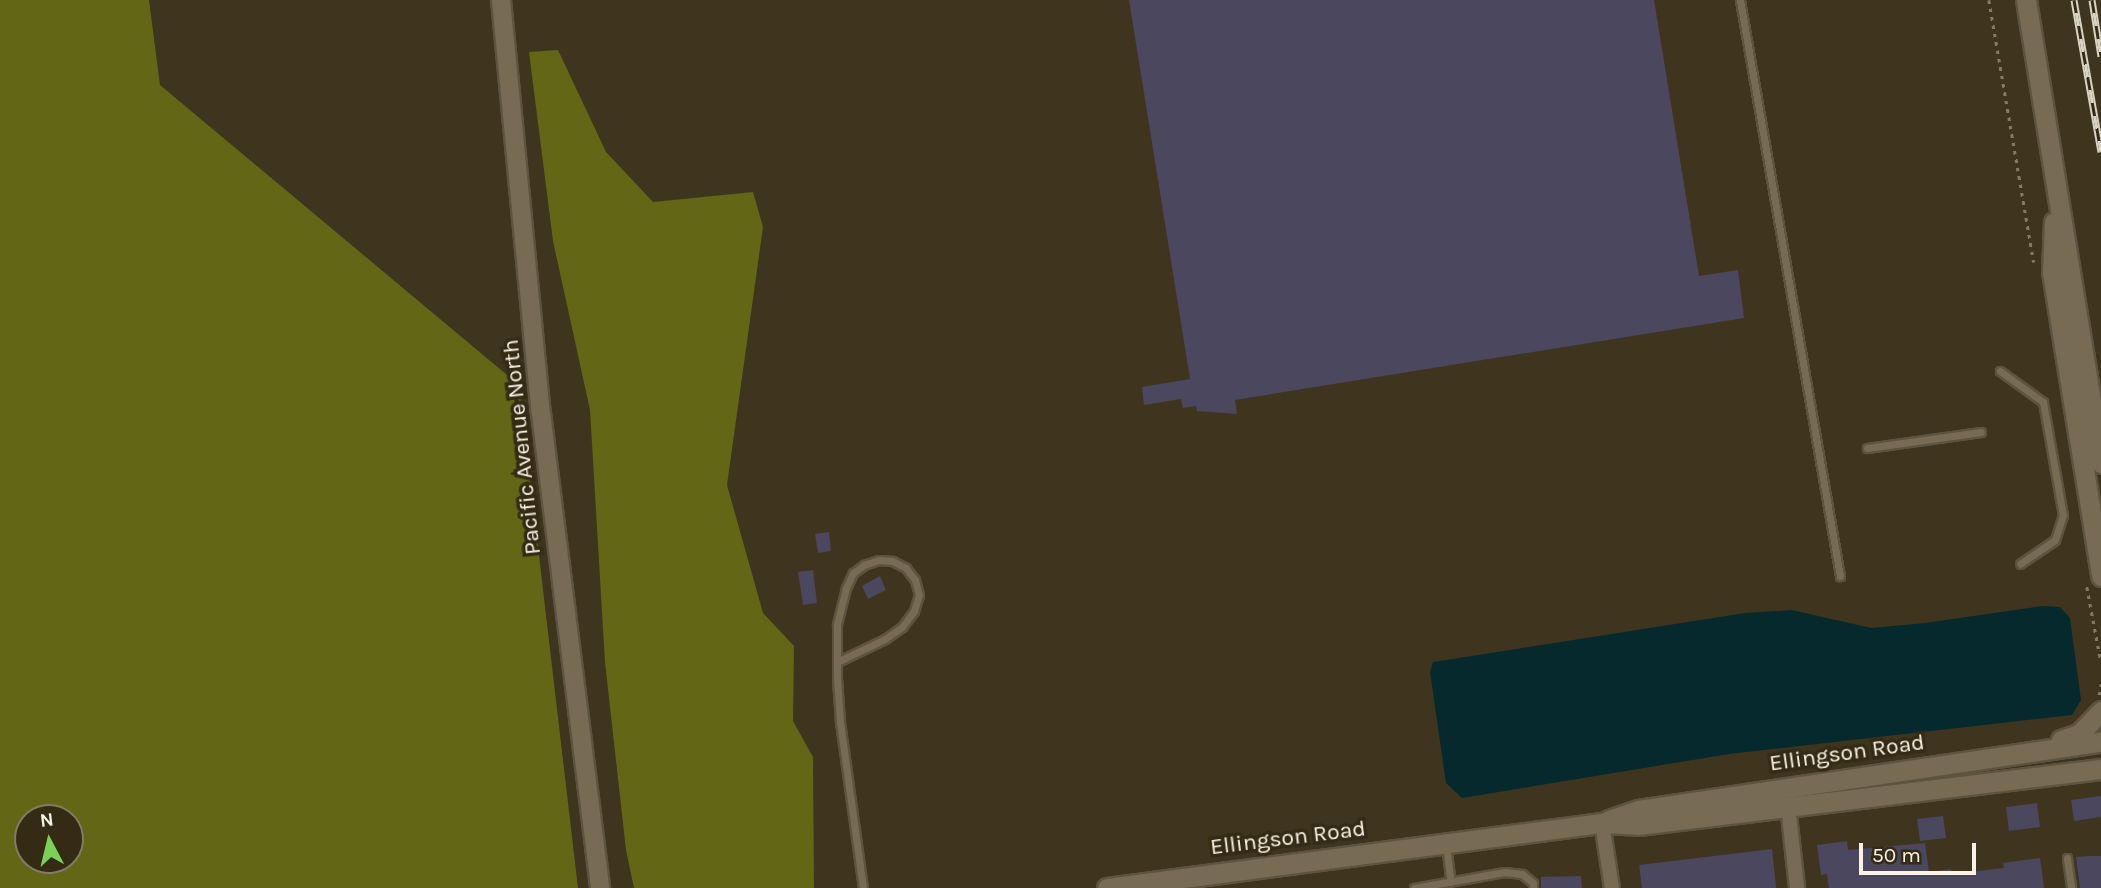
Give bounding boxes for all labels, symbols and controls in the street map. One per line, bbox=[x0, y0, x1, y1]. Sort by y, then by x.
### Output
street label: Pacific Avenue North bbox=[497, 338, 547, 556]
street label: Ellingson Road bbox=[1768, 728, 1926, 778]
north arrow bbox=[14, 804, 84, 874]
text: N bbox=[39, 808, 55, 832]
street label: Ellingson Road bbox=[1209, 815, 1367, 861]
scale bar bbox=[1863, 828, 1980, 872]
text: 50 m bbox=[1872, 843, 1921, 867]

